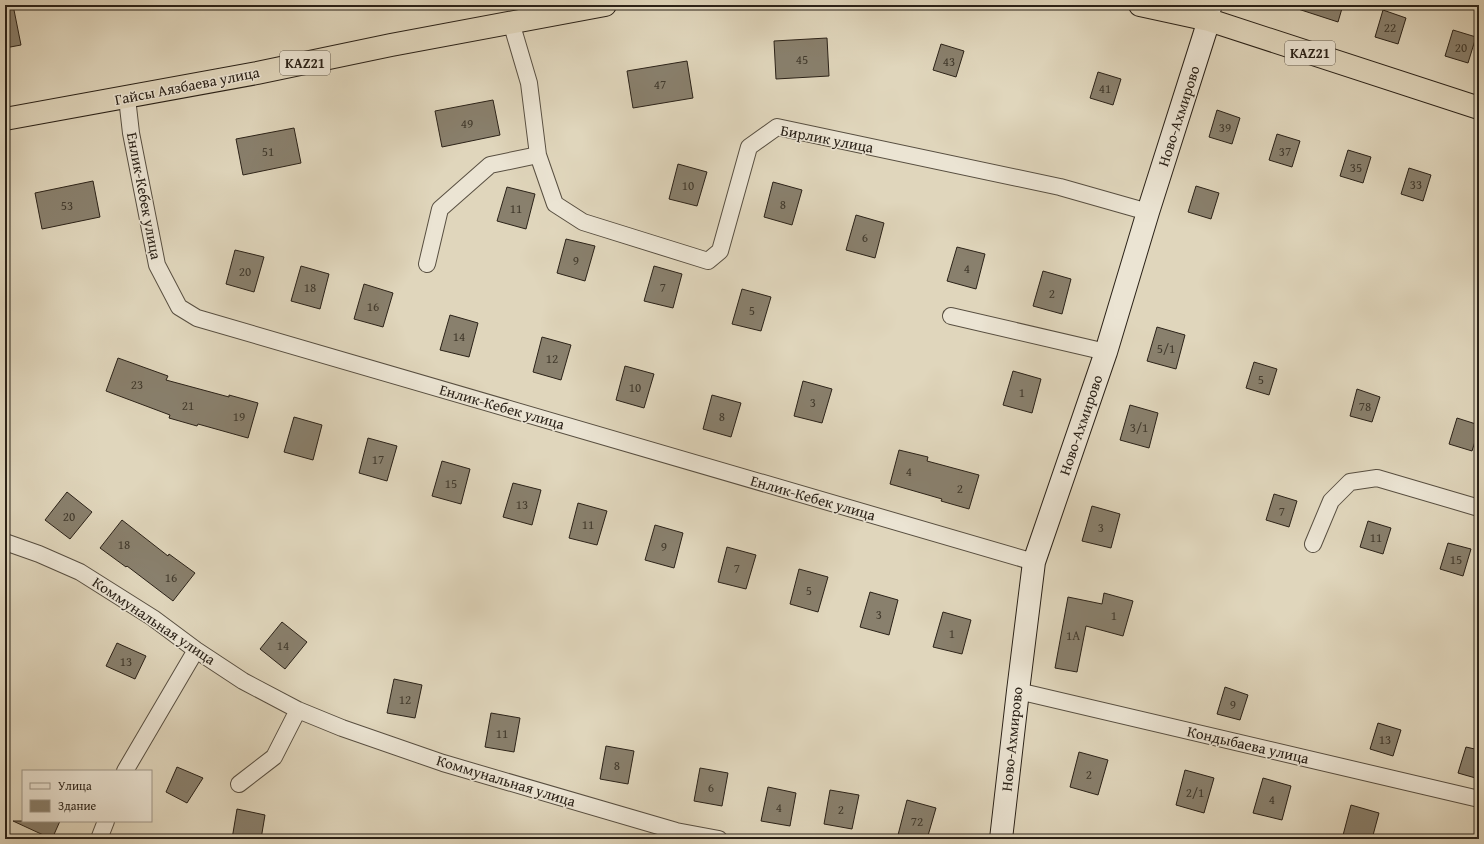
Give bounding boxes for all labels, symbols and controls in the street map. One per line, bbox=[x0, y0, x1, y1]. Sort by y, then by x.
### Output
house number: 22 bbox=[1384, 18, 1396, 37]
house number: 20 bbox=[1455, 38, 1467, 57]
road number: KAZ21 bbox=[1285, 41, 1335, 65]
house number: 45 bbox=[796, 50, 808, 69]
road number: KAZ21 bbox=[280, 51, 330, 75]
house number: 43 bbox=[943, 52, 955, 71]
street label: Гайсы Аязбаева улица bbox=[113, 61, 262, 110]
street label: Ново-Ахмирово bbox=[1152, 62, 1205, 169]
house number: 47 bbox=[654, 75, 666, 94]
house number: 41 bbox=[1099, 79, 1111, 98]
house number: 49 bbox=[461, 114, 473, 133]
house number: 39 bbox=[1219, 118, 1231, 137]
street label: Бирлик улица bbox=[779, 119, 876, 158]
street label: Енлик-Кебек улица bbox=[122, 131, 167, 262]
house number: 51 bbox=[262, 142, 274, 161]
house number: 37 bbox=[1279, 142, 1291, 161]
house number: 35 bbox=[1350, 158, 1362, 177]
house number: 33 bbox=[1410, 175, 1422, 194]
house number: 10 bbox=[682, 176, 694, 195]
house number: 8 bbox=[780, 195, 786, 214]
house number: 53 bbox=[61, 196, 73, 215]
house number: 11 bbox=[510, 199, 522, 218]
house number: 6 bbox=[862, 228, 868, 247]
house number: 9 bbox=[573, 251, 579, 270]
house number: 4 bbox=[964, 259, 970, 278]
house number: 20 bbox=[239, 262, 251, 281]
house number: 18 bbox=[304, 278, 316, 297]
house number: 7 bbox=[660, 278, 666, 297]
house number: 2 bbox=[1049, 284, 1055, 303]
house number: 16 bbox=[367, 297, 379, 316]
house number: 5 bbox=[749, 301, 755, 320]
house number: 14 bbox=[453, 327, 465, 346]
house number: 5/1 bbox=[1157, 339, 1175, 358]
house number: 12 bbox=[546, 349, 558, 368]
house number: 5 bbox=[1258, 370, 1264, 389]
street label: Ново-Ахмирово bbox=[1054, 372, 1108, 478]
house number: 23 bbox=[131, 375, 143, 394]
house number: 10 bbox=[629, 378, 641, 397]
street label: Енлик-Кебек улица bbox=[437, 379, 568, 435]
house number: 1 bbox=[1019, 383, 1025, 402]
house number: 3 bbox=[810, 393, 816, 412]
house number: 21 bbox=[182, 396, 194, 415]
house number: 78 bbox=[1359, 397, 1371, 416]
house number: 19 bbox=[233, 407, 245, 426]
house number: 8 bbox=[719, 407, 725, 426]
house number: 3/1 bbox=[1130, 418, 1148, 437]
house number: 17 bbox=[372, 450, 384, 469]
house number: 4 bbox=[906, 462, 912, 481]
street label: Енлик-Кебек улица bbox=[748, 470, 879, 526]
house number: 15 bbox=[445, 474, 457, 493]
house number: 2 bbox=[957, 479, 963, 498]
house number: 13 bbox=[516, 495, 528, 514]
house number: 7 bbox=[1279, 502, 1285, 521]
house number: 20 bbox=[63, 507, 75, 526]
house number: 11 bbox=[582, 515, 594, 534]
house number: 3 bbox=[1098, 518, 1104, 537]
house number: 11 bbox=[1370, 528, 1382, 547]
house number: 18 bbox=[118, 535, 130, 554]
house number: 9 bbox=[661, 537, 667, 556]
house number: 15 bbox=[1450, 550, 1462, 569]
house number: 7 bbox=[734, 559, 740, 578]
house number: 16 bbox=[165, 568, 177, 587]
street label: Коммунальная улица bbox=[89, 572, 221, 670]
house number: 5 bbox=[806, 581, 812, 600]
house number: 3 bbox=[876, 605, 882, 624]
house number: 1 bbox=[1111, 606, 1117, 625]
house number: 1 bbox=[949, 624, 955, 643]
house number: 1А bbox=[1066, 626, 1080, 645]
house number: 14 bbox=[277, 636, 289, 655]
house number: 13 bbox=[120, 652, 132, 671]
street label: Ново-Ахмирово bbox=[996, 685, 1027, 792]
house number: 12 bbox=[399, 690, 411, 709]
house number: 9 bbox=[1230, 695, 1236, 714]
street label: Кондыбаева улица bbox=[1185, 720, 1312, 769]
house number: 11 bbox=[496, 724, 508, 743]
house number: 13 bbox=[1379, 730, 1391, 749]
street label: Коммунальная улица bbox=[434, 749, 579, 812]
house number: 8 bbox=[614, 756, 620, 775]
house number: 2 bbox=[1086, 765, 1092, 784]
legend bbox=[22, 770, 152, 822]
text: Улица bbox=[58, 777, 92, 794]
house number: 6 bbox=[708, 778, 714, 797]
house number: 2/1 bbox=[1186, 783, 1204, 802]
house number: 4 bbox=[1269, 790, 1275, 809]
text: Здание bbox=[58, 797, 97, 814]
house number: 4 bbox=[776, 798, 782, 817]
house number: 2 bbox=[838, 800, 844, 819]
house number: 72 bbox=[911, 812, 923, 831]

